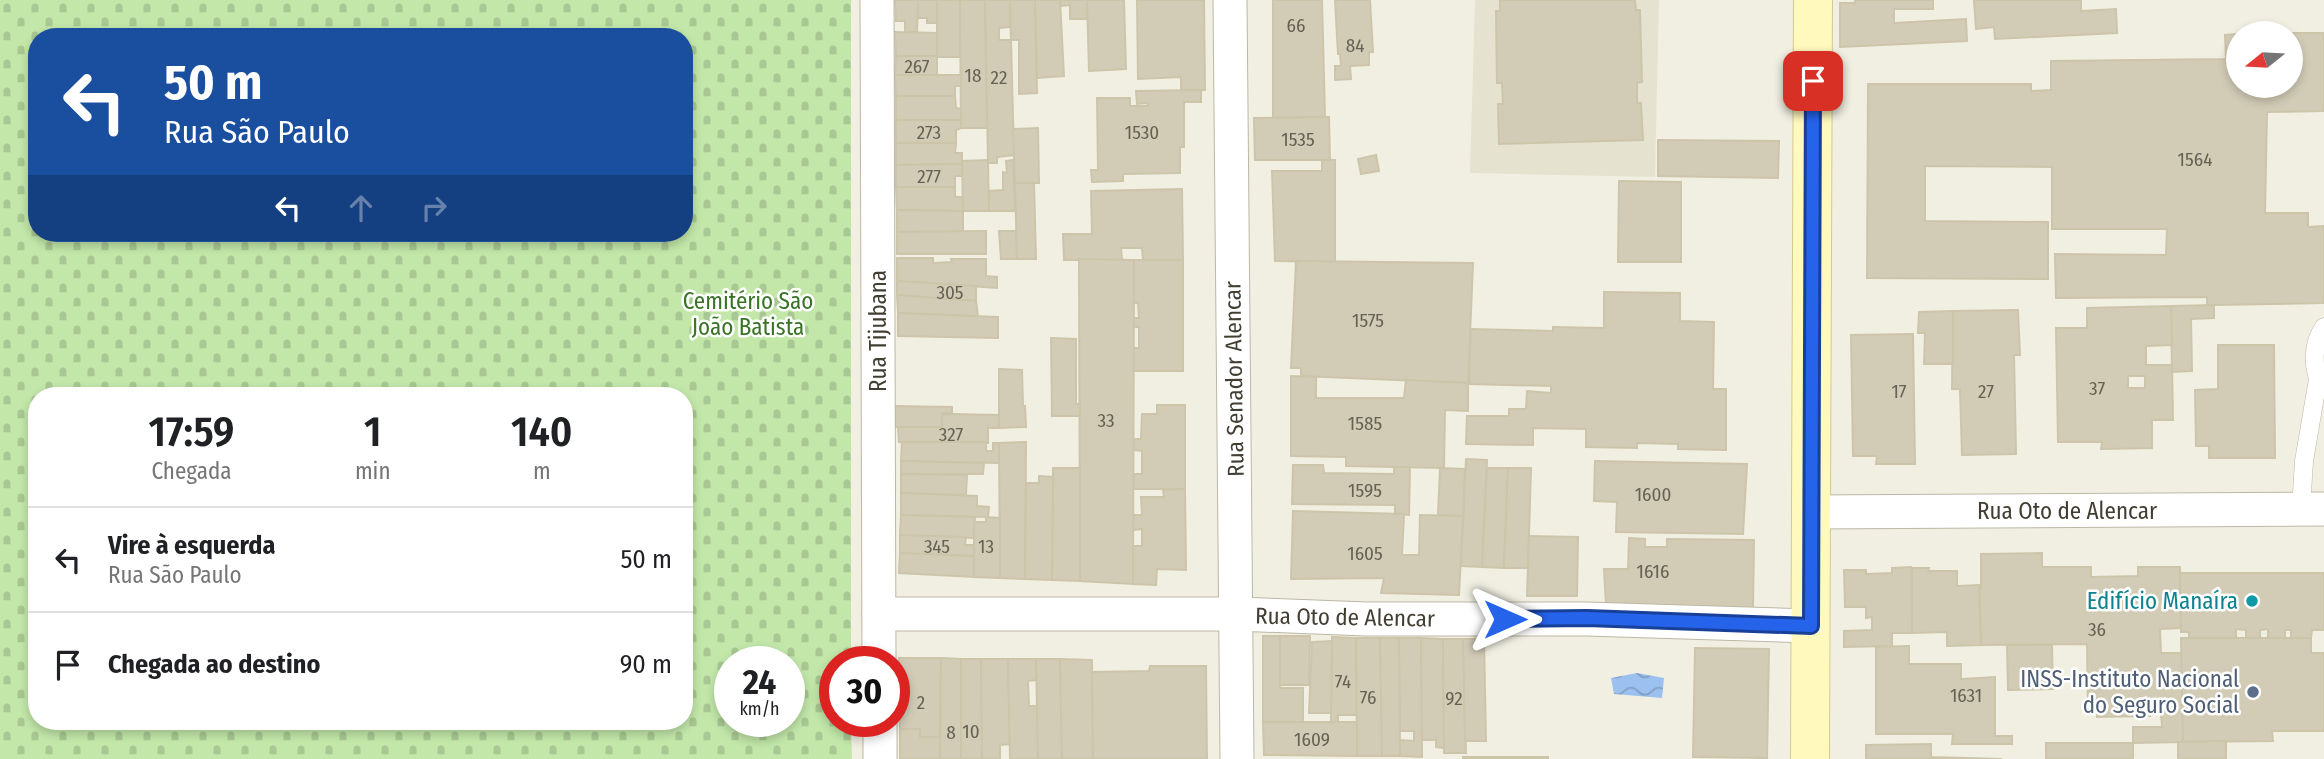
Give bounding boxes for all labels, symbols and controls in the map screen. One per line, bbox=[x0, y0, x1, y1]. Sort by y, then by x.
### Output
house number: 66 bbox=[1287, 14, 1305, 37]
north arrow bbox=[2226, 21, 2303, 98]
map controls bbox=[2226, 21, 2303, 98]
house number: 84 bbox=[1346, 34, 1364, 57]
pin bbox=[1783, 51, 1843, 111]
text: 50 m bbox=[164, 53, 262, 112]
house number: 267 bbox=[904, 55, 930, 78]
icon: left bbox=[49, 56, 140, 147]
icon: arrive bbox=[1794, 62, 1832, 100]
house number: 18 bbox=[965, 64, 981, 87]
house number: 22 bbox=[991, 66, 1007, 89]
text: Rua São Paulo bbox=[164, 113, 350, 151]
house number: 273 bbox=[917, 121, 941, 144]
house number: 1530 bbox=[1125, 121, 1159, 144]
house number: 1535 bbox=[1281, 128, 1315, 151]
house number: 1564 bbox=[2178, 148, 2212, 171]
house number: 277 bbox=[917, 165, 941, 188]
icon: left bbox=[269, 189, 307, 227]
icon: ahead bbox=[342, 189, 380, 227]
icon: right bbox=[415, 189, 453, 227]
street label: Rua Tijubana bbox=[864, 270, 892, 392]
house number: 305 bbox=[936, 281, 964, 304]
street label: Rua Senador Alencar bbox=[1218, 281, 1250, 477]
park label: Cemitério São João Batista bbox=[683, 287, 813, 341]
house number: 1575 bbox=[1352, 309, 1384, 332]
house number: 37 bbox=[2089, 377, 2105, 400]
house number: 17 bbox=[1891, 380, 1907, 403]
house number: 27 bbox=[1978, 380, 1994, 403]
text: 17:59 bbox=[149, 407, 234, 457]
text: 1 bbox=[364, 407, 381, 457]
text: 140 bbox=[511, 407, 572, 457]
house number: 33 bbox=[1097, 409, 1115, 432]
house number: 1585 bbox=[1348, 412, 1382, 435]
house number: 327 bbox=[939, 423, 963, 446]
text: Chegada bbox=[151, 457, 232, 485]
text: min bbox=[355, 457, 391, 485]
text: m bbox=[533, 457, 551, 485]
house number: 1595 bbox=[1348, 479, 1382, 502]
house number: 1600 bbox=[1635, 483, 1671, 506]
street label: Rua Oto de Alencar bbox=[1977, 497, 2157, 525]
text: Vire à esquerda bbox=[108, 530, 275, 561]
house number: 345 bbox=[924, 535, 950, 558]
house number: 13 bbox=[978, 535, 994, 558]
icon: left bbox=[49, 541, 87, 579]
house number: 1605 bbox=[1347, 542, 1383, 565]
text: 50 m bbox=[620, 544, 672, 575]
house number: 1616 bbox=[1637, 560, 1669, 583]
text: Rua São Paulo bbox=[108, 561, 242, 589]
position arrow bbox=[1468, 582, 1542, 656]
place label: Edifício Manaíra bbox=[2087, 587, 2238, 615]
marker: Edifício Manaíra bbox=[2244, 593, 2260, 609]
street label: Rua Oto de Alencar bbox=[1255, 601, 1435, 633]
house number: 36 bbox=[2088, 618, 2106, 641]
icon: arrive bbox=[49, 646, 87, 684]
speed limit sign: 30 bbox=[819, 646, 910, 737]
text: Chegada ao destino bbox=[108, 649, 320, 680]
text: 90 m bbox=[620, 649, 672, 680]
text: 24 bbox=[743, 661, 776, 703]
place label: INSS-Instituto Nacional do Seguro Social bbox=[2020, 665, 2239, 719]
house number: 74 bbox=[1335, 670, 1351, 693]
house number: 1631 bbox=[1950, 684, 1982, 707]
marker: INSS-Instituto Nacional do Seguro Social bbox=[2245, 684, 2261, 700]
house number: 76 bbox=[1360, 686, 1376, 709]
house number: 92 bbox=[1445, 687, 1463, 710]
house number: 2 bbox=[917, 691, 925, 714]
text: km/h bbox=[739, 698, 780, 720]
house number: 10 bbox=[962, 720, 980, 743]
house number: 8 bbox=[946, 721, 956, 744]
house number: 1609 bbox=[1294, 728, 1330, 751]

